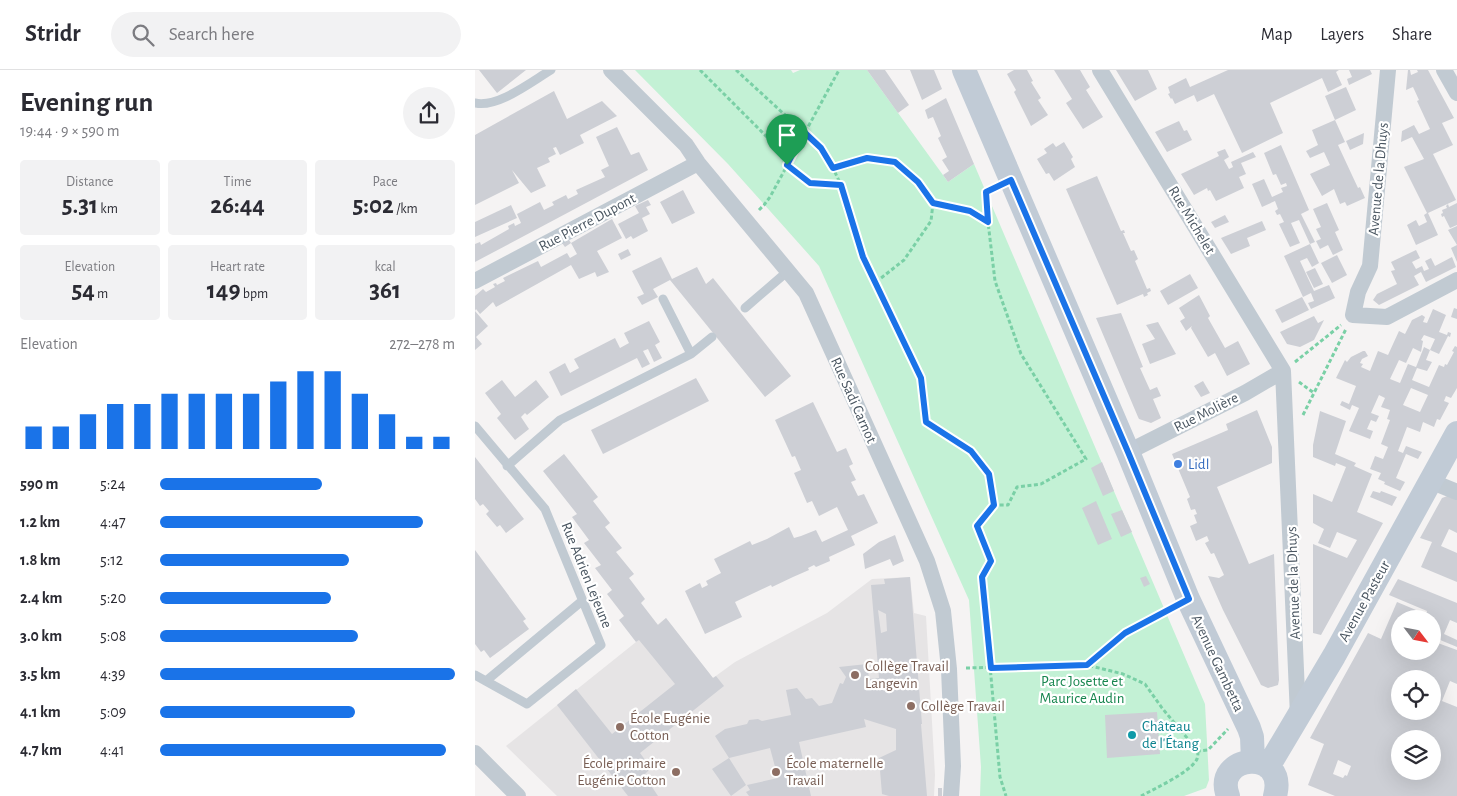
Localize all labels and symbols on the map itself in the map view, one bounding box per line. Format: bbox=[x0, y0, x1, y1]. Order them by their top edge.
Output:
pin bbox=[766, 114, 808, 165]
street label: Avenue de la Dhuys bbox=[1366, 122, 1391, 236]
street label: Rue Michelet bbox=[1165, 184, 1218, 257]
street label: Rue Pierre Dupont bbox=[536, 191, 638, 254]
street label: Rue Sadi Carnot bbox=[828, 355, 879, 445]
street label: Rue Molière bbox=[1172, 390, 1241, 435]
place label: Lidl bbox=[1188, 457, 1209, 472]
marker: Lidl bbox=[1172, 458, 1184, 470]
street label: Rue Adrien Lejeune bbox=[558, 520, 615, 630]
street label: Avenue de la Dhuys bbox=[1284, 526, 1303, 640]
street label: Avenue Pasteur bbox=[1336, 558, 1393, 644]
north arrow bbox=[1391, 610, 1441, 660]
street label: Avenue Gambetta bbox=[1189, 612, 1247, 714]
place label: Collège Travail Langevin bbox=[865, 659, 949, 691]
marker: Collège Travail Langevin bbox=[849, 669, 861, 681]
park label: Parc Josette et Maurice Audin bbox=[1040, 674, 1124, 706]
place label: Collège Travail bbox=[921, 699, 1005, 714]
marker: Collège Travail bbox=[905, 700, 917, 712]
place label: École Eugénie Cotton bbox=[630, 709, 710, 743]
place label: Château de l'Étang bbox=[1142, 719, 1200, 751]
marker: École Eugénie Cotton bbox=[614, 721, 626, 733]
marker: Château de l'Étang bbox=[1126, 729, 1138, 741]
place label: École primaire Eugénie Cotton bbox=[577, 754, 666, 788]
place label: École maternelle Travail bbox=[786, 754, 883, 788]
marker: École primaire Eugénie Cotton bbox=[670, 766, 682, 778]
marker: École maternelle Travail bbox=[770, 766, 782, 778]

